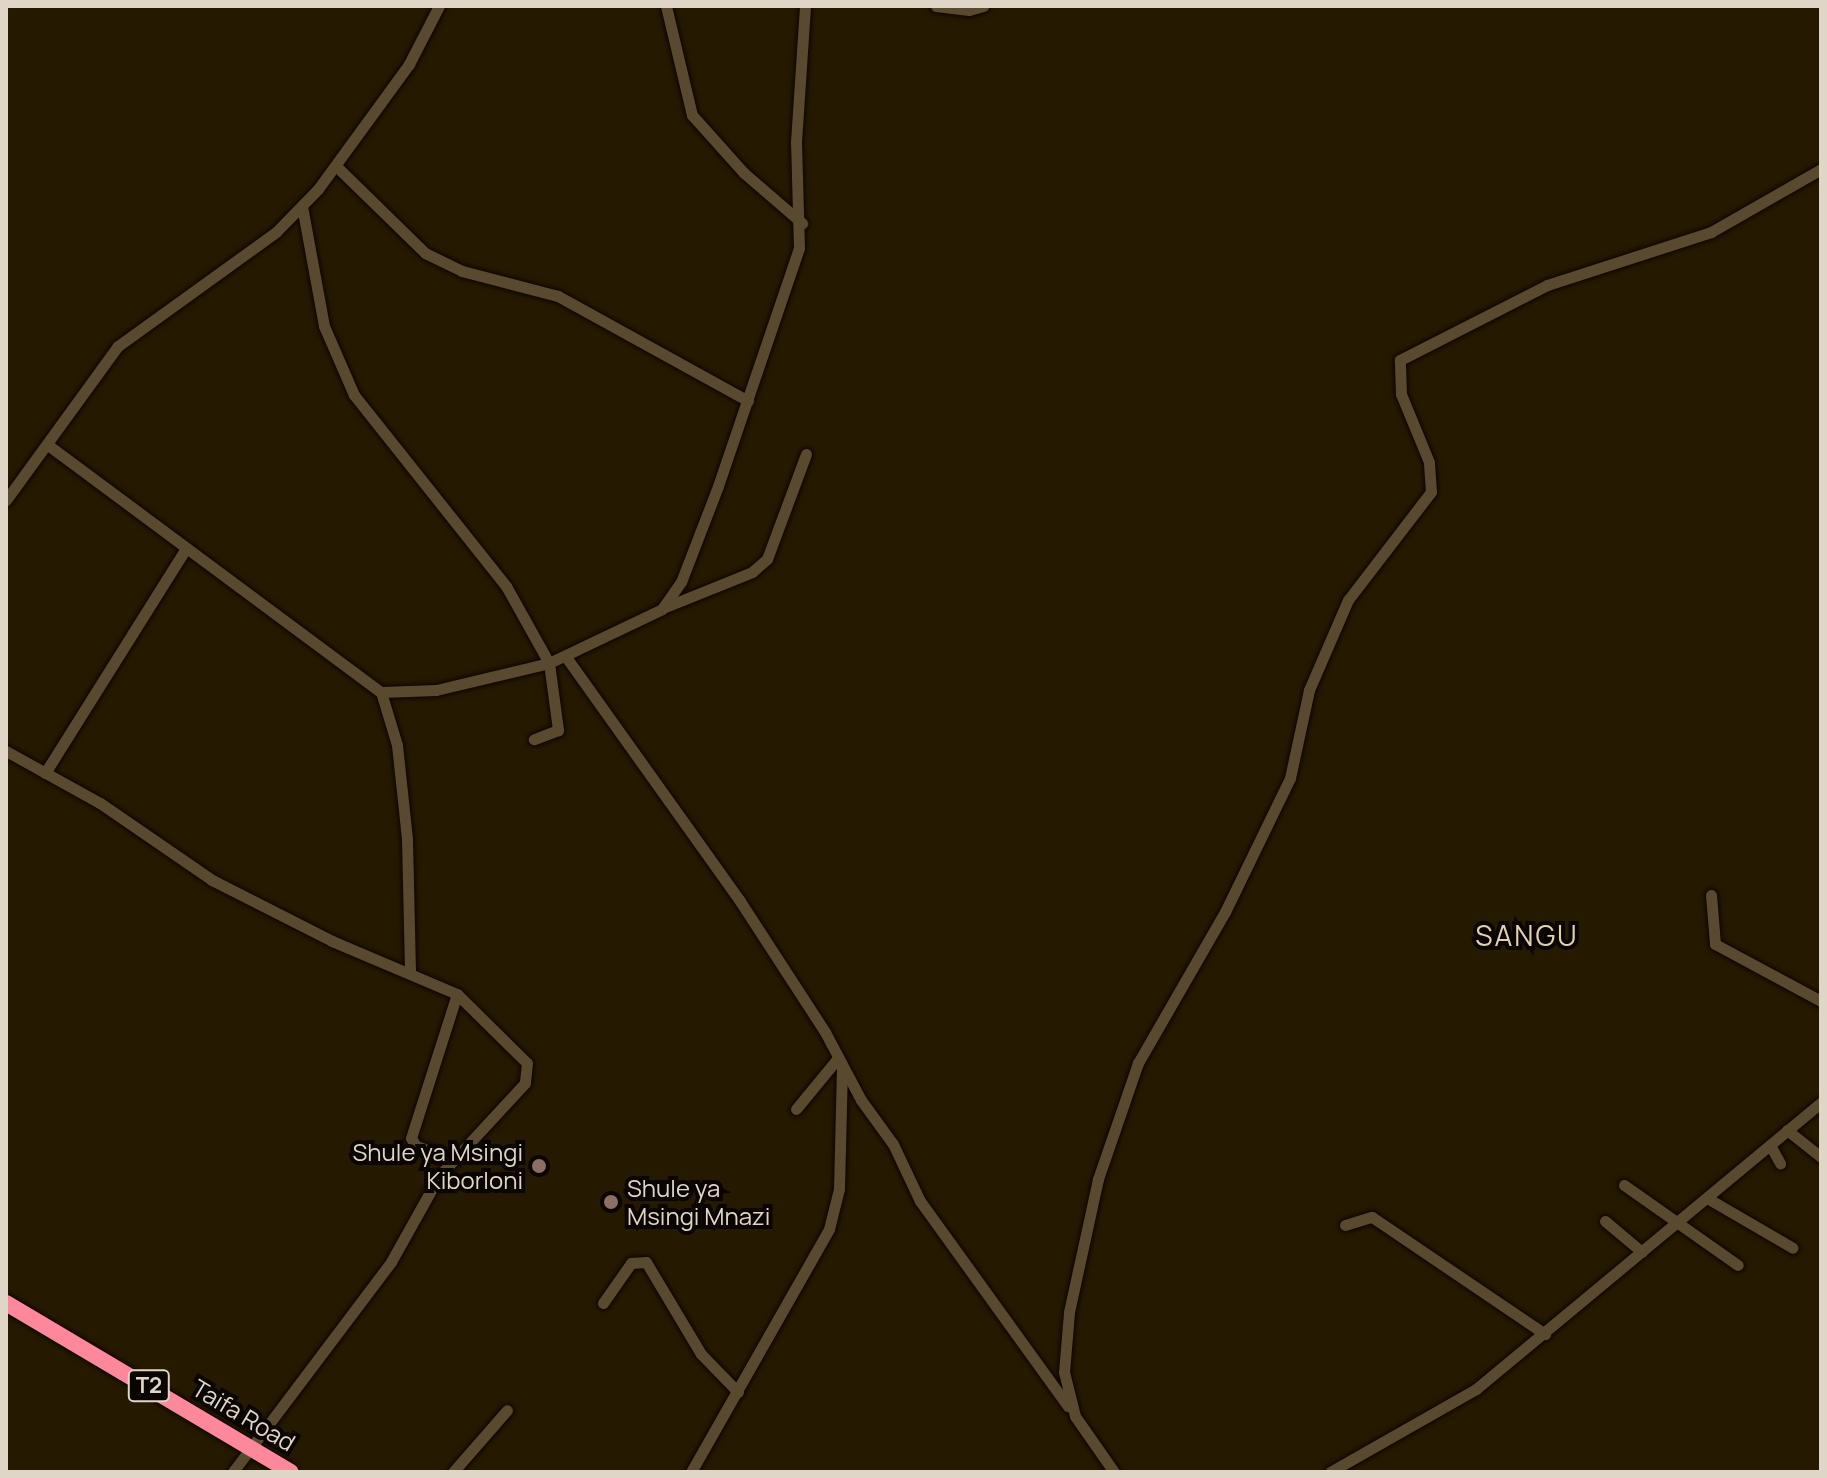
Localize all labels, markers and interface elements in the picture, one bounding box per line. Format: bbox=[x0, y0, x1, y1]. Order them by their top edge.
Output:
district label: SANGU bbox=[1475, 918, 1579, 952]
place label: Shule ya Msingi Kiborloni bbox=[353, 1138, 523, 1194]
marker: Shule ya Msingi Kiborloni bbox=[530, 1157, 548, 1175]
place label: Shule ya Msingi Mnazi bbox=[627, 1174, 770, 1230]
marker: Shule ya Msingi Mnazi bbox=[602, 1193, 620, 1211]
road number: T2 bbox=[127, 1368, 171, 1404]
street label: Taifa Road bbox=[187, 1373, 301, 1457]

